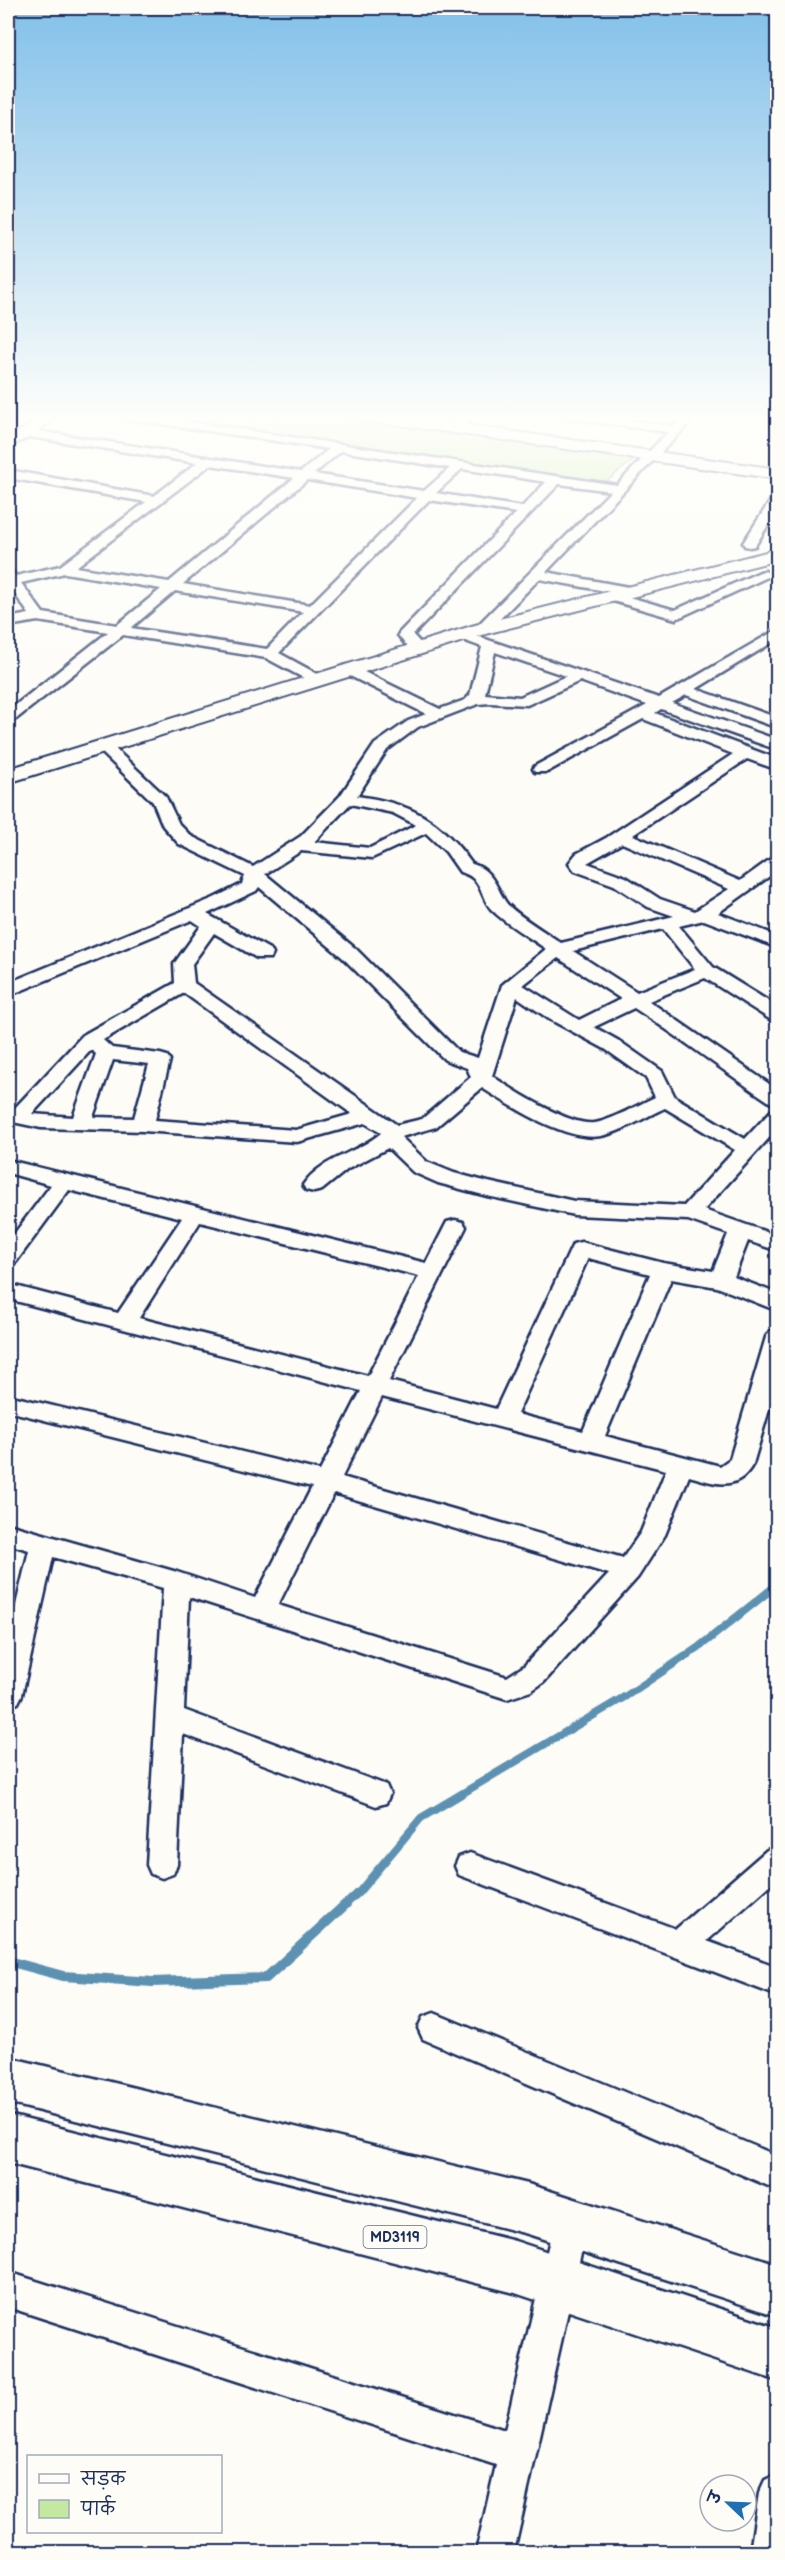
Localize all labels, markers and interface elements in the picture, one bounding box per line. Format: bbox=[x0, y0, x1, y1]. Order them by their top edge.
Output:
road number: MD3119 bbox=[364, 2226, 426, 2248]
legend bbox=[27, 2455, 222, 2533]
text: सड़क bbox=[80, 2469, 126, 2490]
north arrow bbox=[698, 2473, 758, 2533]
text: उ bbox=[704, 2488, 727, 2508]
text: पार्क bbox=[80, 2495, 116, 2520]

